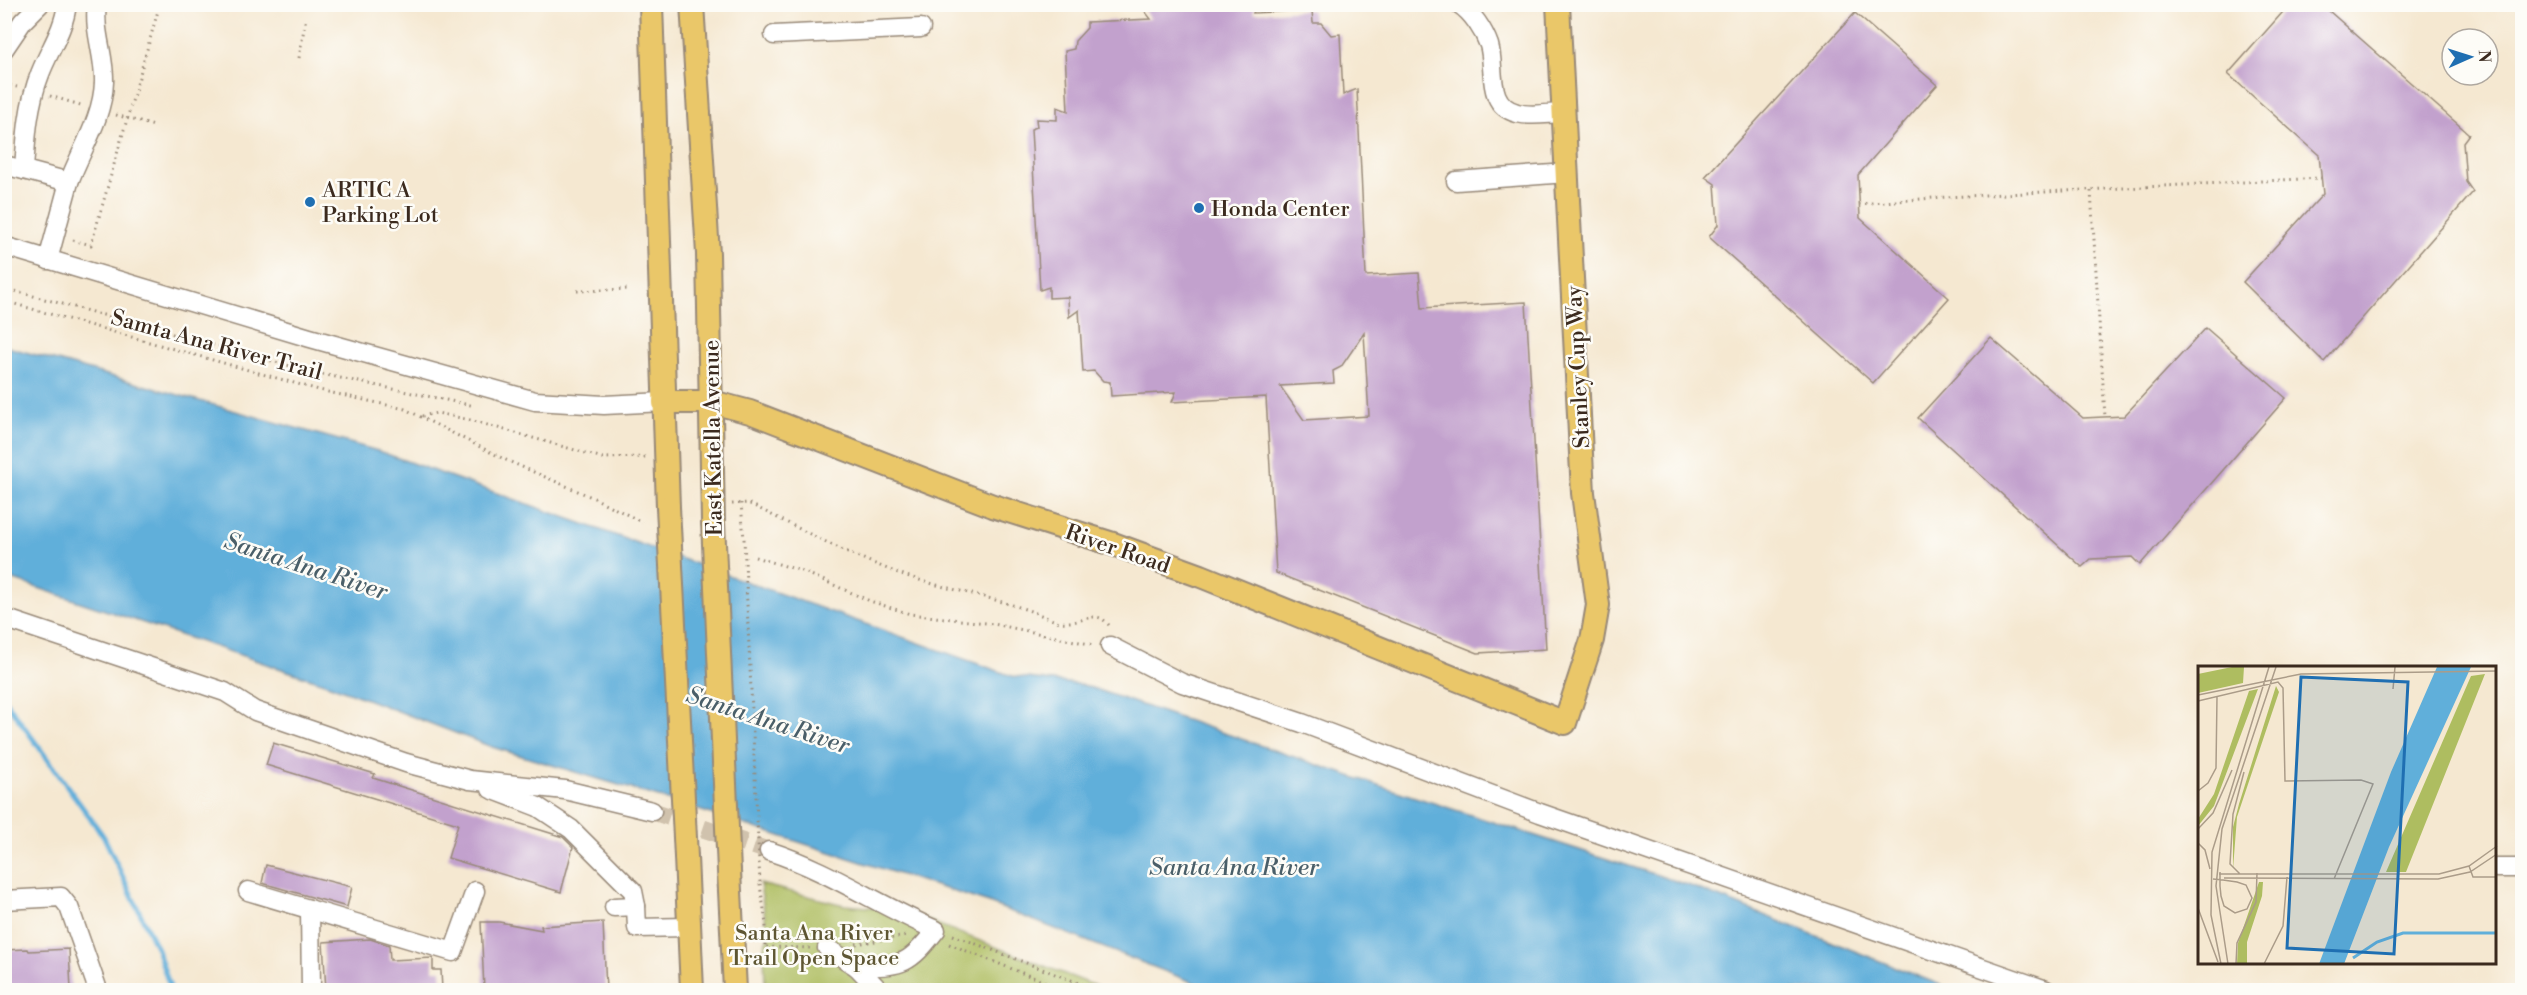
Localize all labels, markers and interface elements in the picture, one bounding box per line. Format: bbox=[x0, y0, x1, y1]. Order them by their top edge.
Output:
north arrow bbox=[2440, 27, 2500, 87]
text: N bbox=[2474, 49, 2494, 63]
place label: ARTIC A Parking Lot bbox=[321, 177, 439, 229]
marker: ARTIC A Parking Lot bbox=[303, 195, 317, 209]
place label: Honda Center bbox=[1211, 196, 1350, 223]
marker: Honda Center bbox=[1192, 201, 1206, 215]
street label: Stanley Cup Way bbox=[1561, 285, 1596, 449]
street label: Samta Ana River Trail bbox=[108, 304, 326, 387]
street label: East Katella Avenue bbox=[698, 340, 729, 536]
street label: River Road bbox=[1061, 519, 1174, 580]
water label: Santa Ana River bbox=[220, 526, 392, 608]
inset map bbox=[2198, 666, 2497, 965]
water label: Santa Ana River bbox=[682, 680, 854, 762]
water label: Santa Ana River bbox=[1149, 853, 1320, 883]
park label: Santa Ana River Trail Open Space bbox=[729, 920, 899, 972]

